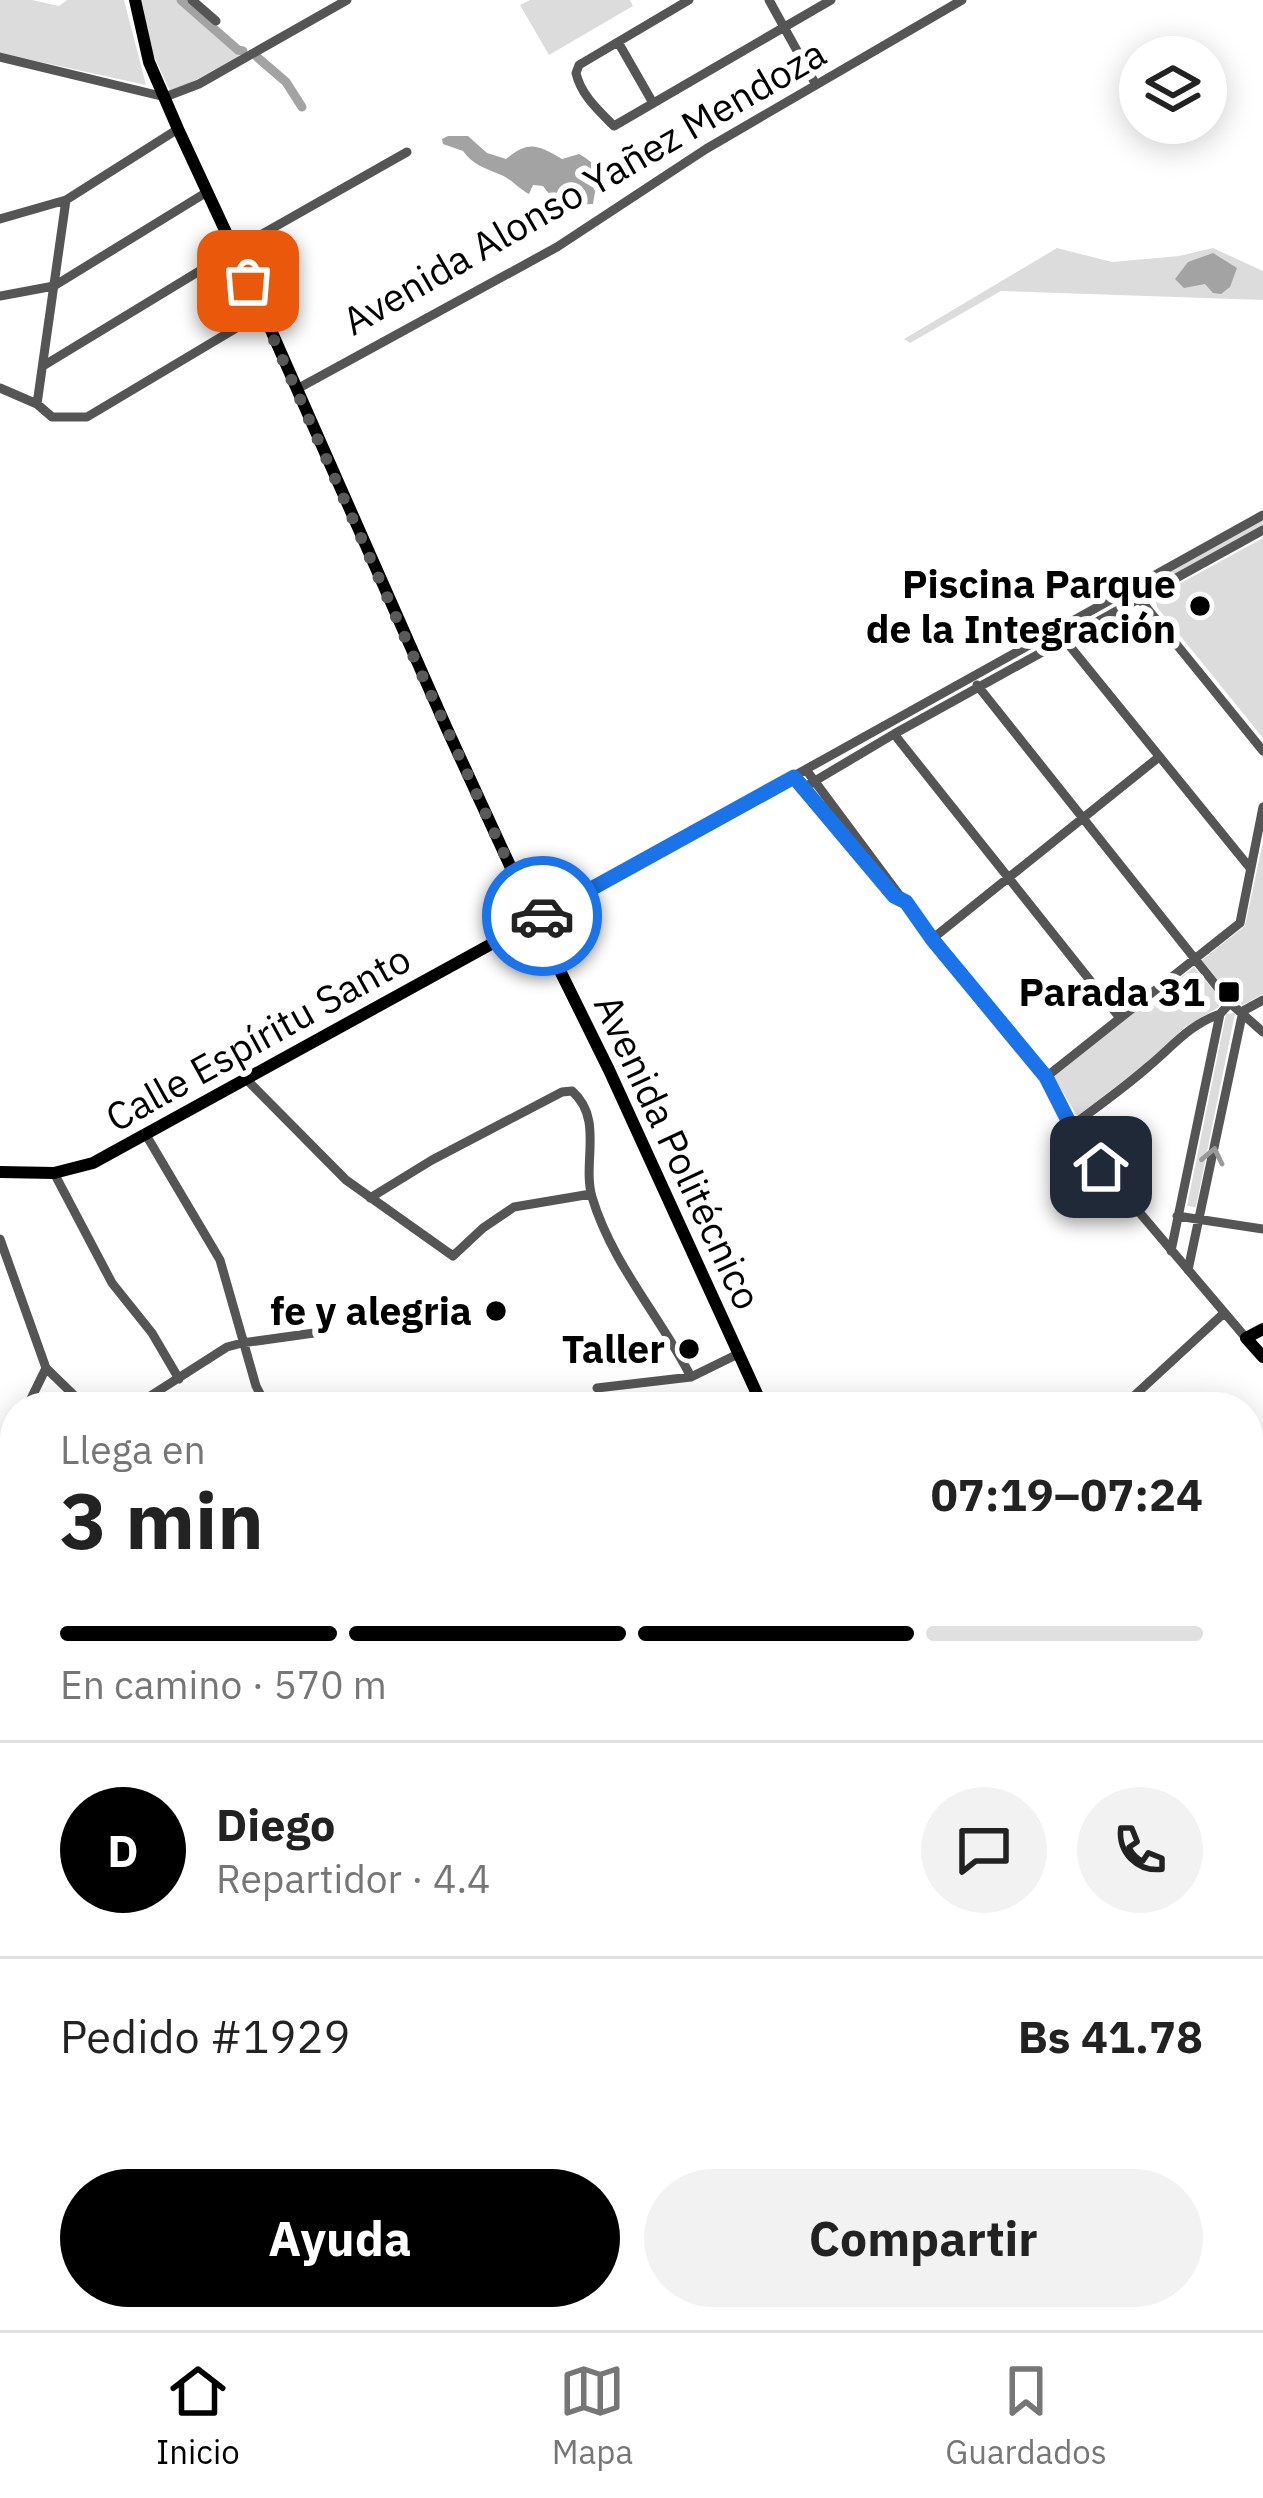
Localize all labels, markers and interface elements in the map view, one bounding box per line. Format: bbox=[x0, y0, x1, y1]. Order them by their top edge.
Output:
street label: Avenida Alonso Yañez Mendoza bbox=[333, 27, 835, 346]
map controls bbox=[1119, 36, 1227, 144]
button: layers bbox=[1119, 36, 1227, 144]
pin bbox=[197, 230, 299, 332]
icon: bag bbox=[215, 248, 281, 314]
place label: Piscina Parque de la Integración bbox=[866, 558, 1176, 654]
marker: Piscina Parque de la Integración bbox=[1187, 593, 1213, 619]
courier bbox=[482, 856, 602, 976]
icon: car bbox=[509, 883, 575, 949]
street label: Calle Espíritu Santo bbox=[96, 933, 419, 1143]
place label: Parada 31 bbox=[1019, 966, 1205, 1017]
marker: Parada 31 bbox=[1216, 979, 1242, 1005]
street label: Avenida Politécnico bbox=[583, 986, 774, 1317]
pin bbox=[1050, 1116, 1152, 1218]
icon: home bbox=[1068, 1134, 1134, 1200]
one-way arrow bbox=[1199, 1147, 1224, 1167]
place label: fe y alegria bbox=[270, 1285, 472, 1336]
marker: fe y alegria bbox=[483, 1298, 509, 1324]
place label: Taller bbox=[562, 1323, 665, 1374]
marker: Taller bbox=[676, 1336, 702, 1362]
text: Llega en bbox=[60, 1424, 206, 1475]
text: 07:19–07:24 bbox=[931, 1465, 1203, 1523]
text: 3 min bbox=[60, 1469, 264, 1570]
text: En camino · 570 m bbox=[60, 1659, 387, 1710]
button: chat bbox=[921, 1787, 1047, 1913]
button: phone bbox=[1077, 1787, 1203, 1913]
text: Diego bbox=[216, 1795, 335, 1853]
text: D bbox=[107, 1821, 139, 1879]
text: Repartidor · 4.4 bbox=[216, 1853, 490, 1904]
text: Pedido #1929 bbox=[60, 2007, 350, 2065]
text: Bs 41.78 bbox=[1018, 2007, 1203, 2065]
button: Ayuda bbox=[60, 2169, 620, 2307]
button: Compartir bbox=[644, 2169, 1203, 2307]
tab: Inicio bbox=[156, 2358, 240, 2473]
tab: Mapa bbox=[552, 2358, 633, 2473]
tab: Guardados bbox=[945, 2358, 1107, 2473]

